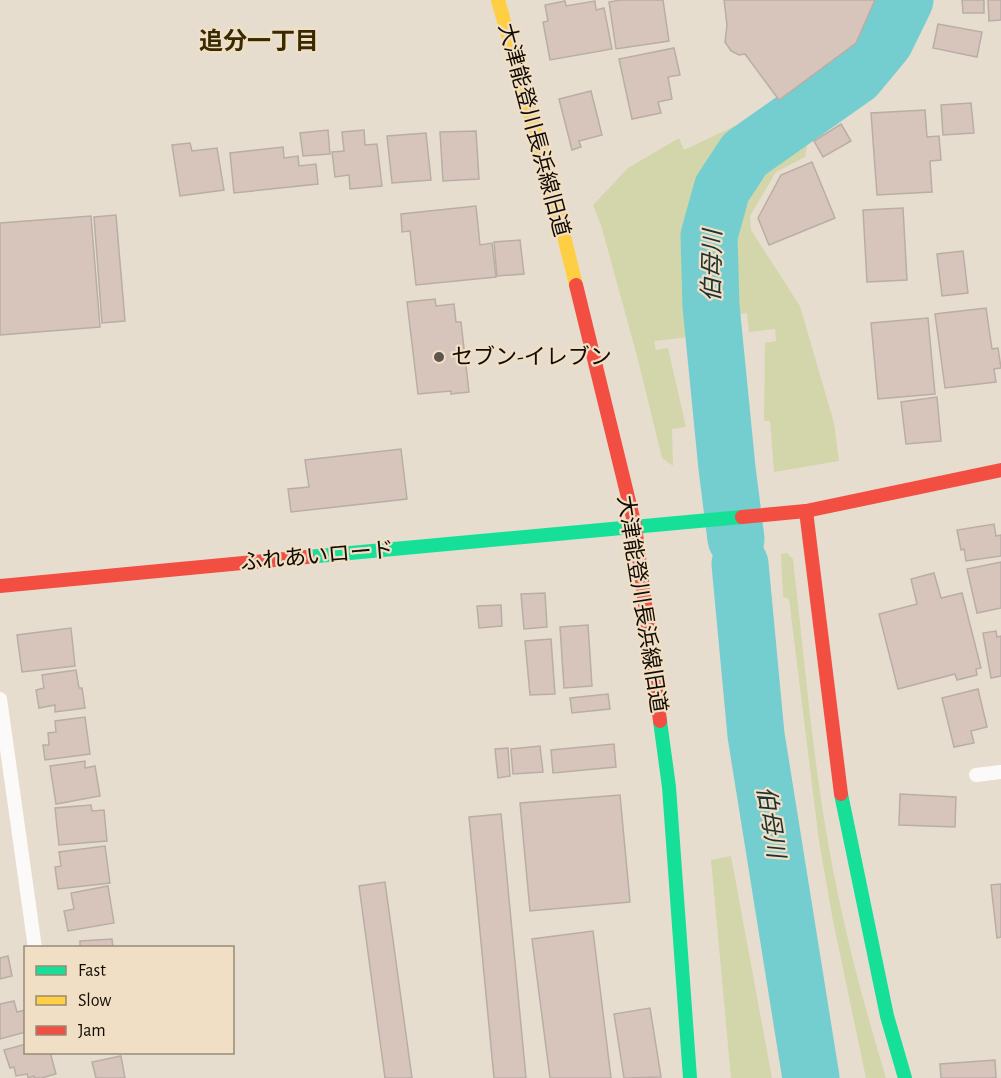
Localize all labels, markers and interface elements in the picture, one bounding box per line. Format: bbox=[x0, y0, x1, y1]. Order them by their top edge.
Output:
street label: 大津能登川長浜線旧道 bbox=[495, 21, 574, 239]
district label: 追分一丁目 bbox=[199, 28, 319, 54]
water label: 伯母川 bbox=[698, 227, 726, 302]
place label: セブン-イレブン bbox=[451, 345, 612, 368]
marker: セブン-イレブン bbox=[432, 350, 446, 364]
street label: 大津能登川長浜線旧道 bbox=[614, 493, 671, 714]
street label: ふれあいロード bbox=[239, 538, 395, 574]
water label: 伯母川 bbox=[753, 784, 790, 862]
legend bbox=[24, 946, 234, 1054]
text: Fast bbox=[78, 962, 106, 980]
text: Slow bbox=[78, 992, 111, 1010]
text: Jam bbox=[78, 1022, 106, 1040]

